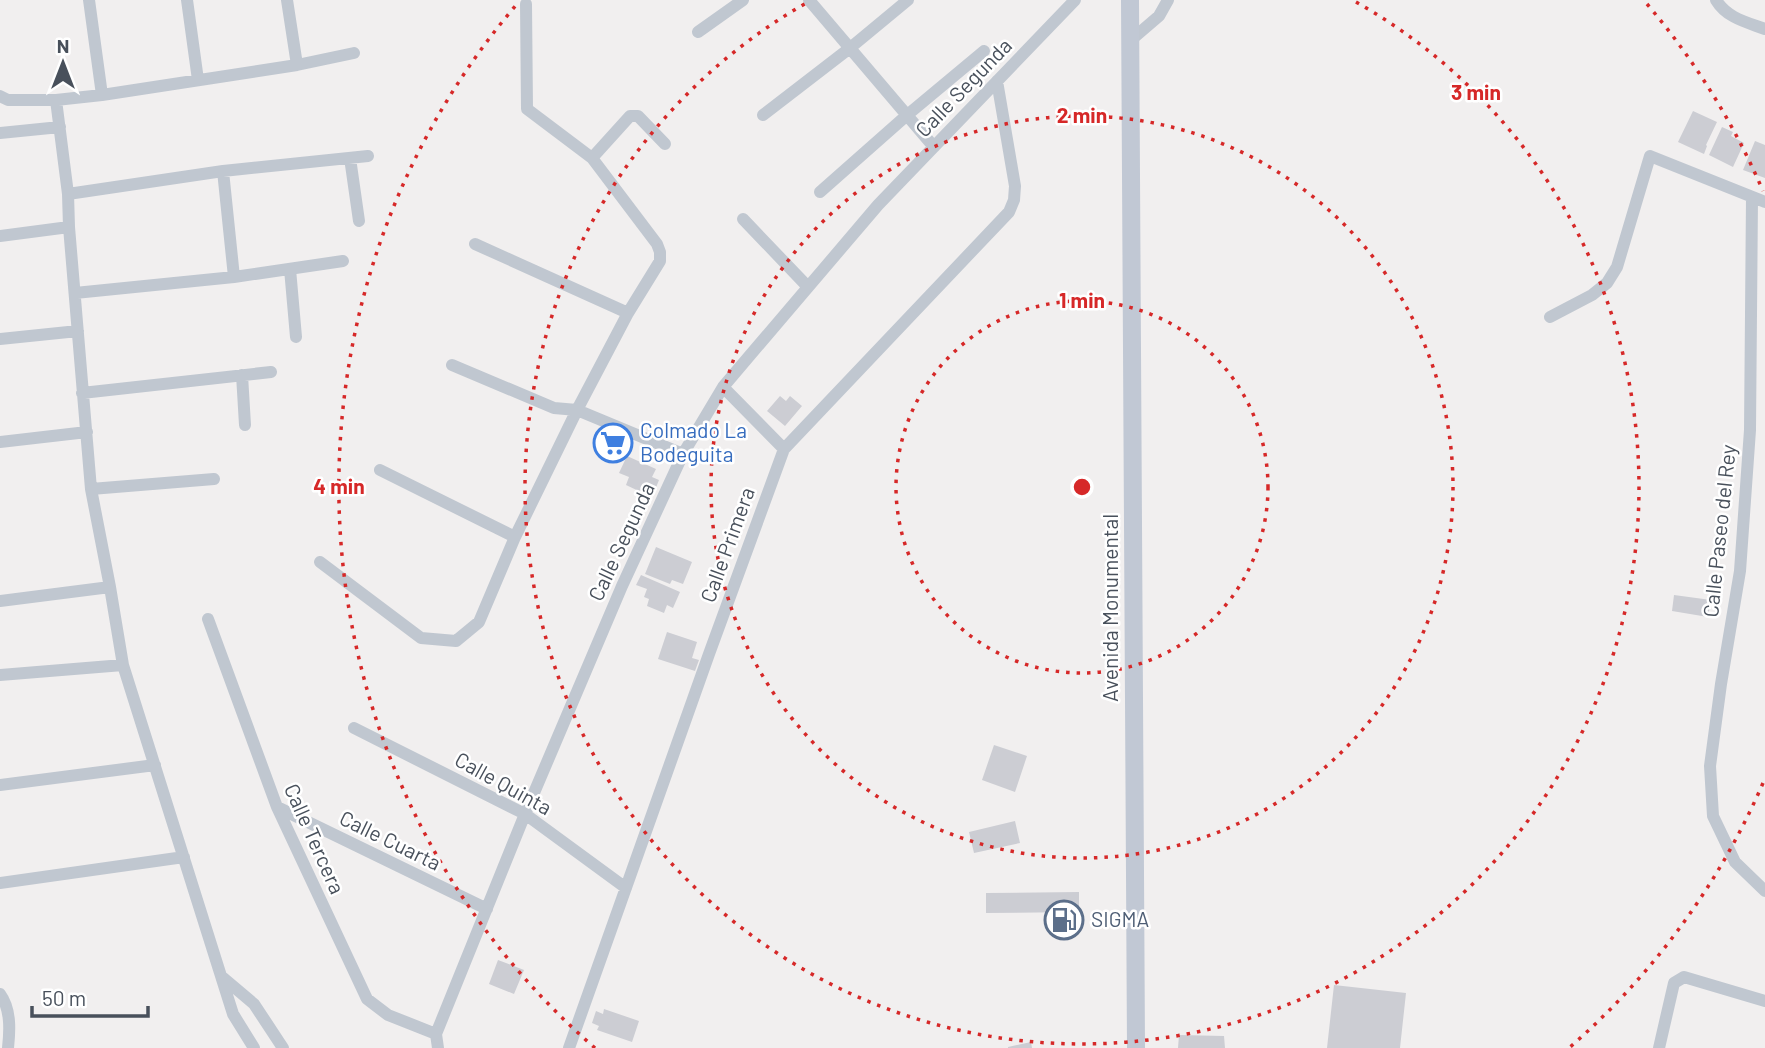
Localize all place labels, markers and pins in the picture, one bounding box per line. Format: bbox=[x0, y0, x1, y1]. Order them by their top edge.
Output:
place label: Colmado La Bodeguita bbox=[640, 417, 747, 466]
supermarket icon: Colmado La Bodeguita bbox=[592, 422, 634, 464]
centre of rings bbox=[1070, 475, 1094, 499]
fuel station icon: SIGMA bbox=[1043, 899, 1085, 941]
place label: SIGMA bbox=[1091, 906, 1150, 931]

